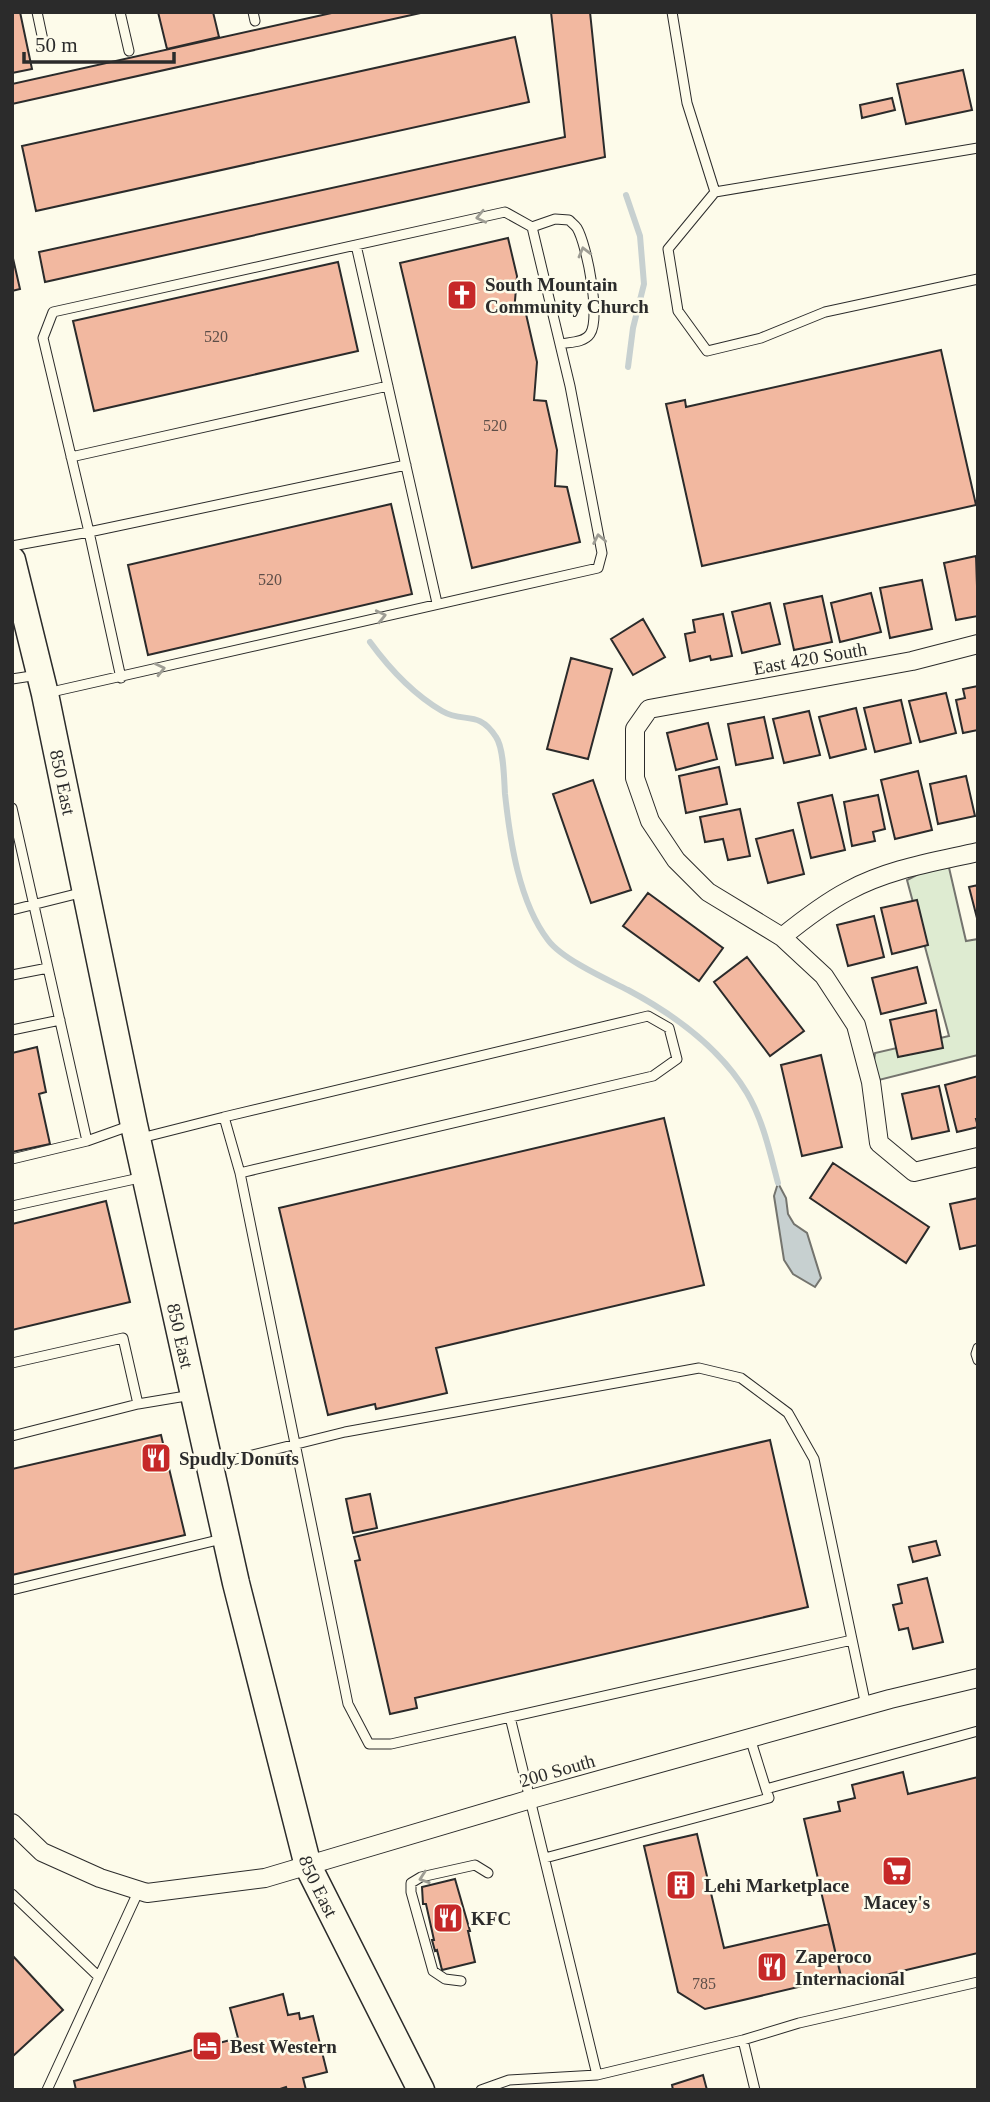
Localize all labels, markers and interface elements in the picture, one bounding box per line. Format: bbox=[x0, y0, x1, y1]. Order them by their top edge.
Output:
scale bar bbox=[24, 21, 175, 65]
text: 50 m bbox=[35, 33, 78, 57]
one-way arrow bbox=[475, 209, 487, 224]
one-way arrow bbox=[578, 246, 592, 258]
place label: South Mountain Community Church bbox=[485, 274, 649, 317]
church icon: South Mountain Community Church bbox=[445, 278, 479, 312]
house number: 520 bbox=[204, 328, 228, 345]
house number: 520 bbox=[483, 417, 507, 434]
one-way arrow bbox=[592, 533, 607, 545]
house number: 520 bbox=[258, 571, 282, 588]
one-way arrow bbox=[375, 610, 387, 624]
street label: East 420 South bbox=[752, 638, 869, 679]
one-way arrow bbox=[154, 663, 166, 677]
street label: 850 East bbox=[46, 748, 80, 817]
street label: 850 East bbox=[163, 1301, 198, 1371]
restaurant icon: Spudly Donuts bbox=[139, 1441, 173, 1475]
place label: Spudly Donuts bbox=[179, 1448, 299, 1469]
street label: 200 South bbox=[517, 1750, 598, 1791]
street label: 850 East bbox=[295, 1854, 342, 1921]
supermarket icon: Macey's bbox=[880, 1854, 914, 1888]
building icon: Lehi Marketplace bbox=[664, 1868, 698, 1902]
one-way arrow bbox=[418, 1870, 430, 1884]
place label: Lehi Marketplace bbox=[704, 1875, 849, 1896]
place label: Macey's bbox=[864, 1892, 930, 1913]
restaurant icon: KFC bbox=[431, 1901, 465, 1935]
place label: KFC bbox=[471, 1908, 511, 1929]
place label: Zaperoco Internacional bbox=[795, 1946, 905, 1989]
restaurant icon: Zaperoco Internacional bbox=[755, 1950, 789, 1984]
house number: 785 bbox=[692, 1975, 716, 1992]
hotel icon: Best Western bbox=[190, 2029, 224, 2063]
place label: Best Western bbox=[230, 2036, 337, 2057]

